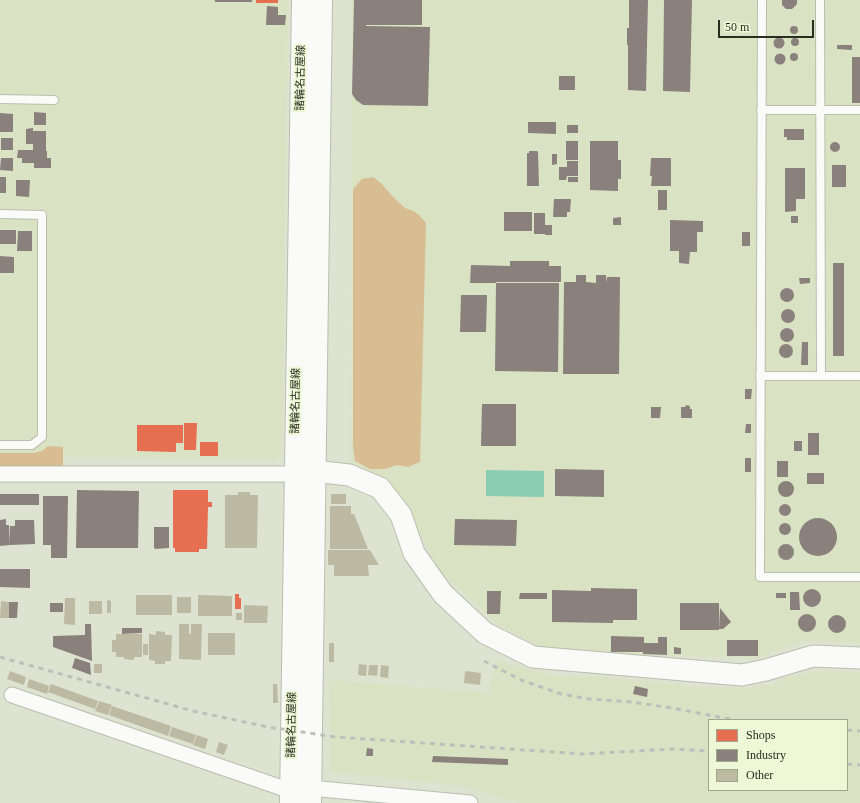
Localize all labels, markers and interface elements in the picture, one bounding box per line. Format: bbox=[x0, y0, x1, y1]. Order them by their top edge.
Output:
scale bar bbox=[720, 12, 816, 38]
text: 50 m bbox=[725, 20, 749, 34]
street label: 諸輪名古屋線 bbox=[294, 45, 308, 111]
street label: 諸輪名古屋線 bbox=[289, 368, 303, 434]
street label: 諸輪名古屋線 bbox=[285, 692, 299, 758]
legend bbox=[708, 719, 848, 791]
text: Shops bbox=[746, 728, 775, 742]
text: Industry bbox=[746, 748, 786, 762]
text: Other bbox=[746, 768, 773, 782]

